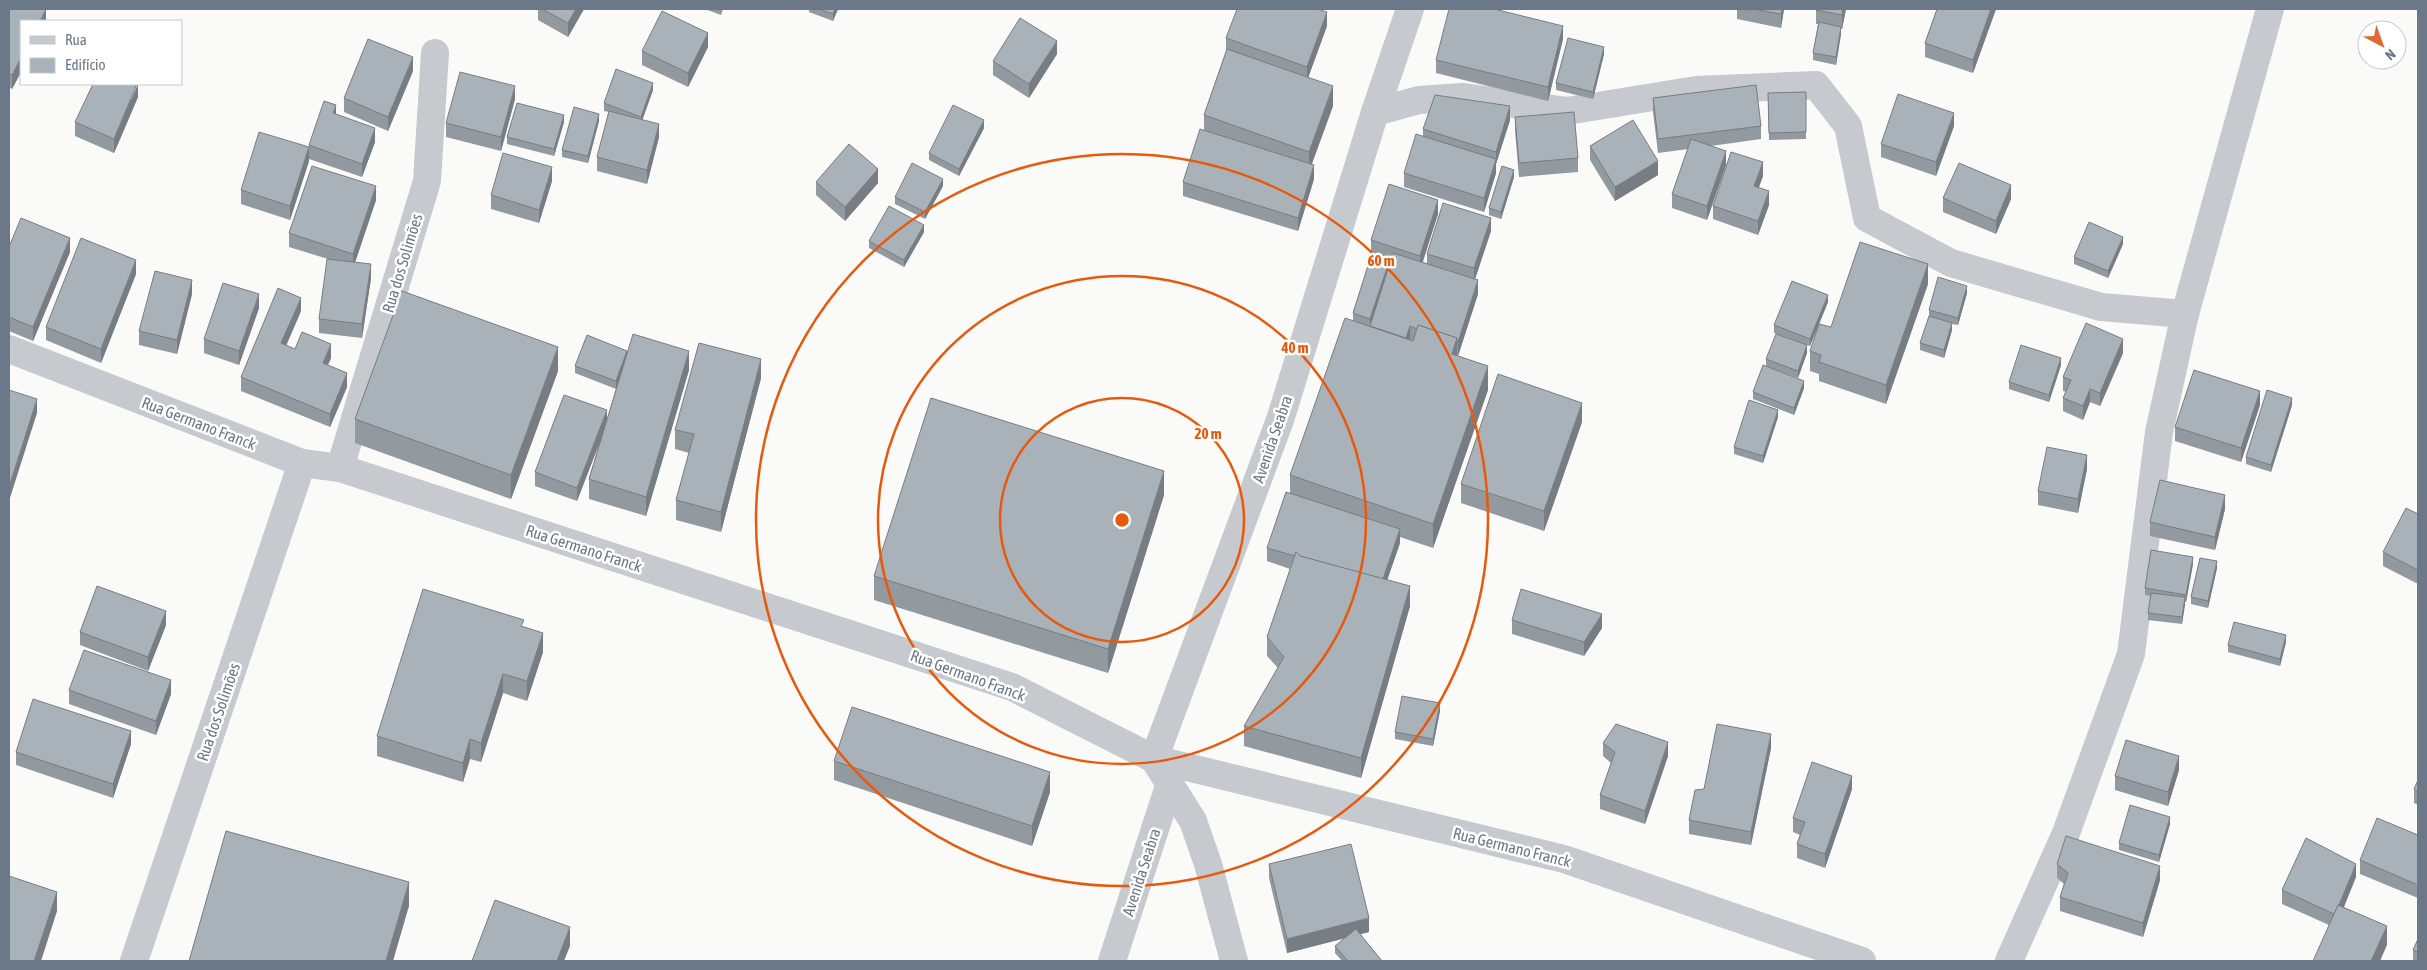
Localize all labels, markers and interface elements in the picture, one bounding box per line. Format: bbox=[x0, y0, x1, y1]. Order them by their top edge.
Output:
legend bbox=[20, 20, 182, 85]
north arrow bbox=[2357, 20, 2407, 70]
text: Rua bbox=[65, 31, 87, 48]
text: N bbox=[2382, 46, 2399, 64]
text: Edifício bbox=[65, 56, 106, 73]
street label: Rua dos Solimões bbox=[378, 211, 426, 315]
text: 60 m bbox=[1368, 252, 1395, 269]
text: 40 m bbox=[1281, 339, 1309, 356]
street label: Rua Germano Franck bbox=[139, 393, 259, 453]
street label: Avenida Seabra bbox=[1249, 393, 1295, 485]
text: 20 m bbox=[1195, 425, 1222, 442]
centre of rings bbox=[1113, 511, 1131, 529]
street label: Rua Germano Franck bbox=[524, 521, 644, 575]
street label: Rua Germano Franck bbox=[908, 646, 1028, 704]
street label: Rua dos Solimões bbox=[193, 660, 243, 763]
street label: Rua Germano Franck bbox=[1451, 824, 1573, 870]
street label: Avenida Seabra bbox=[1118, 826, 1164, 918]

